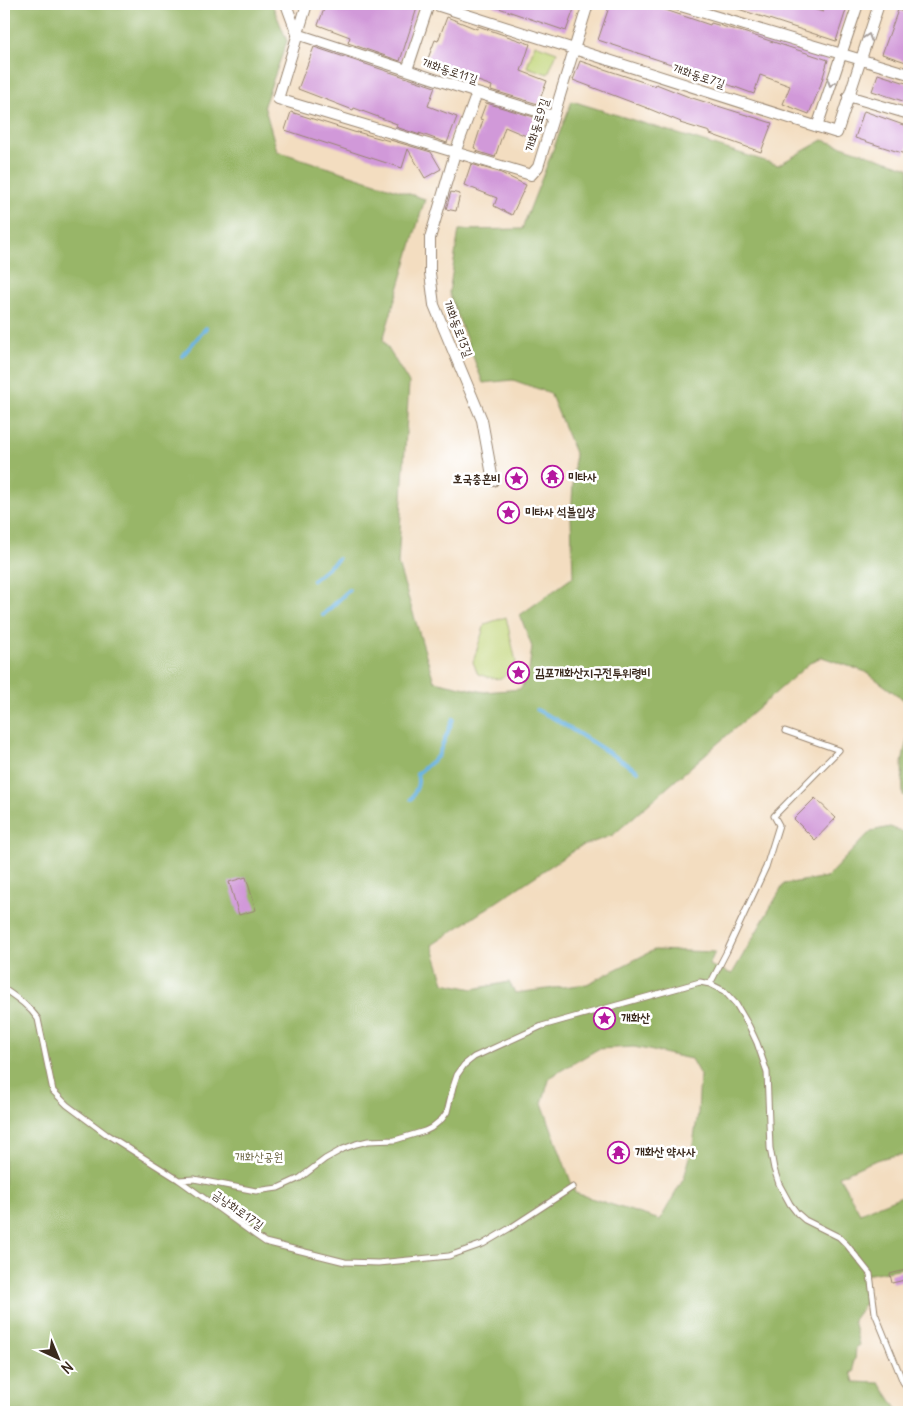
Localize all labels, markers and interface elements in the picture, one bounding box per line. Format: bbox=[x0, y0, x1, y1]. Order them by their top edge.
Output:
one-way arrow bbox=[862, 33, 872, 41]
street label: 개화동로11길 bbox=[420, 54, 480, 87]
street label: 개화동로7길 bbox=[671, 60, 728, 91]
one-way arrow bbox=[827, 79, 837, 87]
street label: 개화동로9길 bbox=[521, 96, 552, 153]
street label: 개화동로13길 bbox=[441, 298, 476, 360]
temple icon: 미타사 bbox=[540, 465, 564, 489]
place icon: 호국충흔비 bbox=[505, 467, 529, 491]
place label: 미타사 bbox=[568, 469, 597, 484]
place label: 호국충흔비 bbox=[453, 471, 501, 486]
place icon: 미타사 석불입상 bbox=[497, 500, 521, 524]
place label: 미타사 석불입상 bbox=[525, 504, 596, 519]
place icon: 김포개화산지구전투위령비 bbox=[507, 661, 531, 685]
place label: 김포개화산지구전투위령비 bbox=[535, 665, 651, 680]
place icon: 개화산 bbox=[593, 1006, 617, 1030]
place label: 개화산 bbox=[621, 1010, 650, 1025]
temple icon: 개화산 약사사 bbox=[607, 1140, 631, 1164]
place label: 개화산 약사사 bbox=[635, 1144, 696, 1159]
park label: 개화산공원 bbox=[235, 1149, 283, 1164]
street label: 금낭화로17길 bbox=[210, 1187, 267, 1233]
north arrow bbox=[32, 1334, 82, 1384]
text: N bbox=[57, 1358, 77, 1377]

